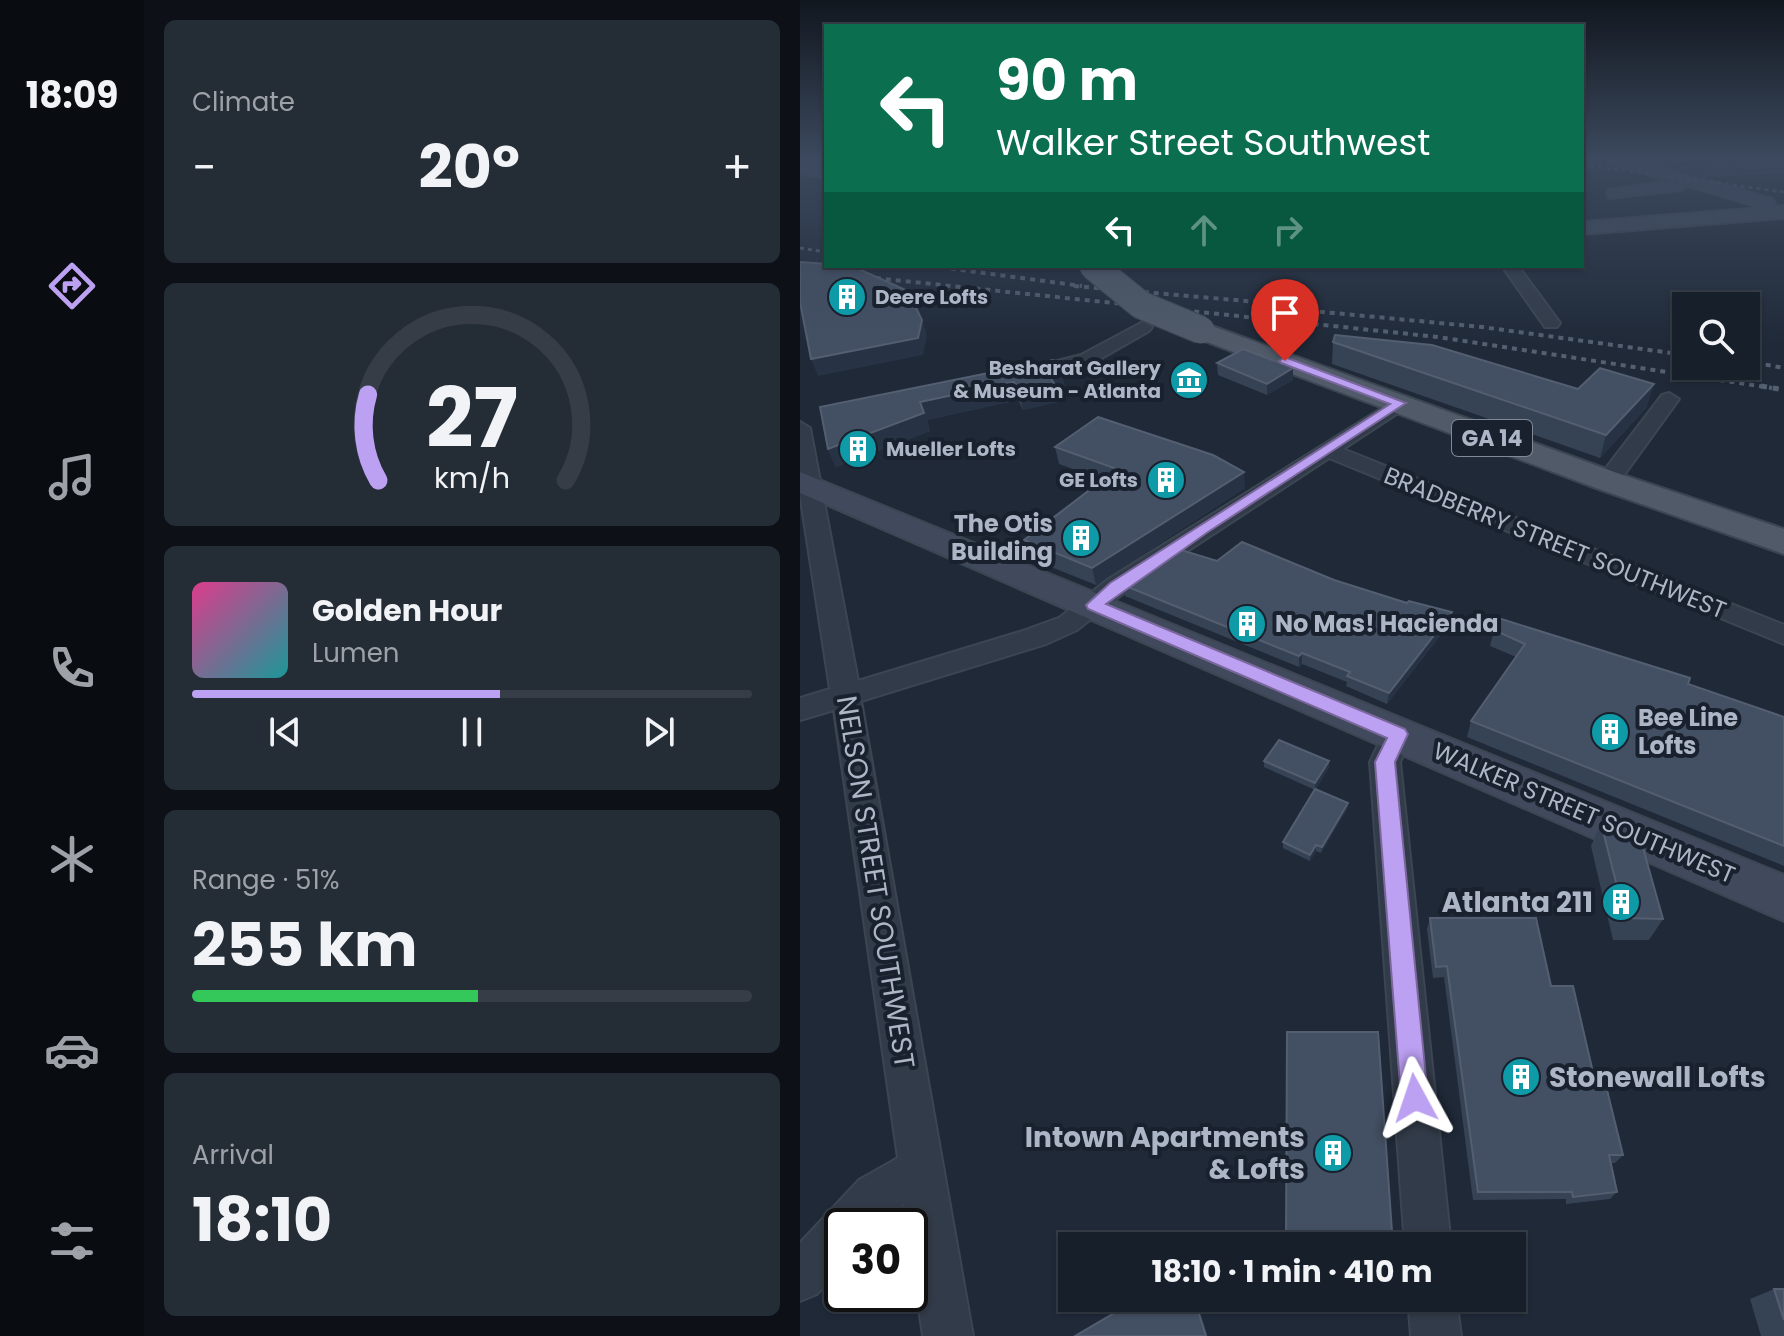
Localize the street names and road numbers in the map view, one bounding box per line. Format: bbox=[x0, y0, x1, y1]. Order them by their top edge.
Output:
road number: GA 14 bbox=[1452, 420, 1532, 456]
street label: BRADBERRY STREET SOUTHWEST bbox=[1379, 459, 1731, 626]
street label: NELSON STREET SOUTHWEST bbox=[827, 693, 924, 1071]
street label: WALKER STREET SOUTHWEST bbox=[1428, 734, 1740, 891]

